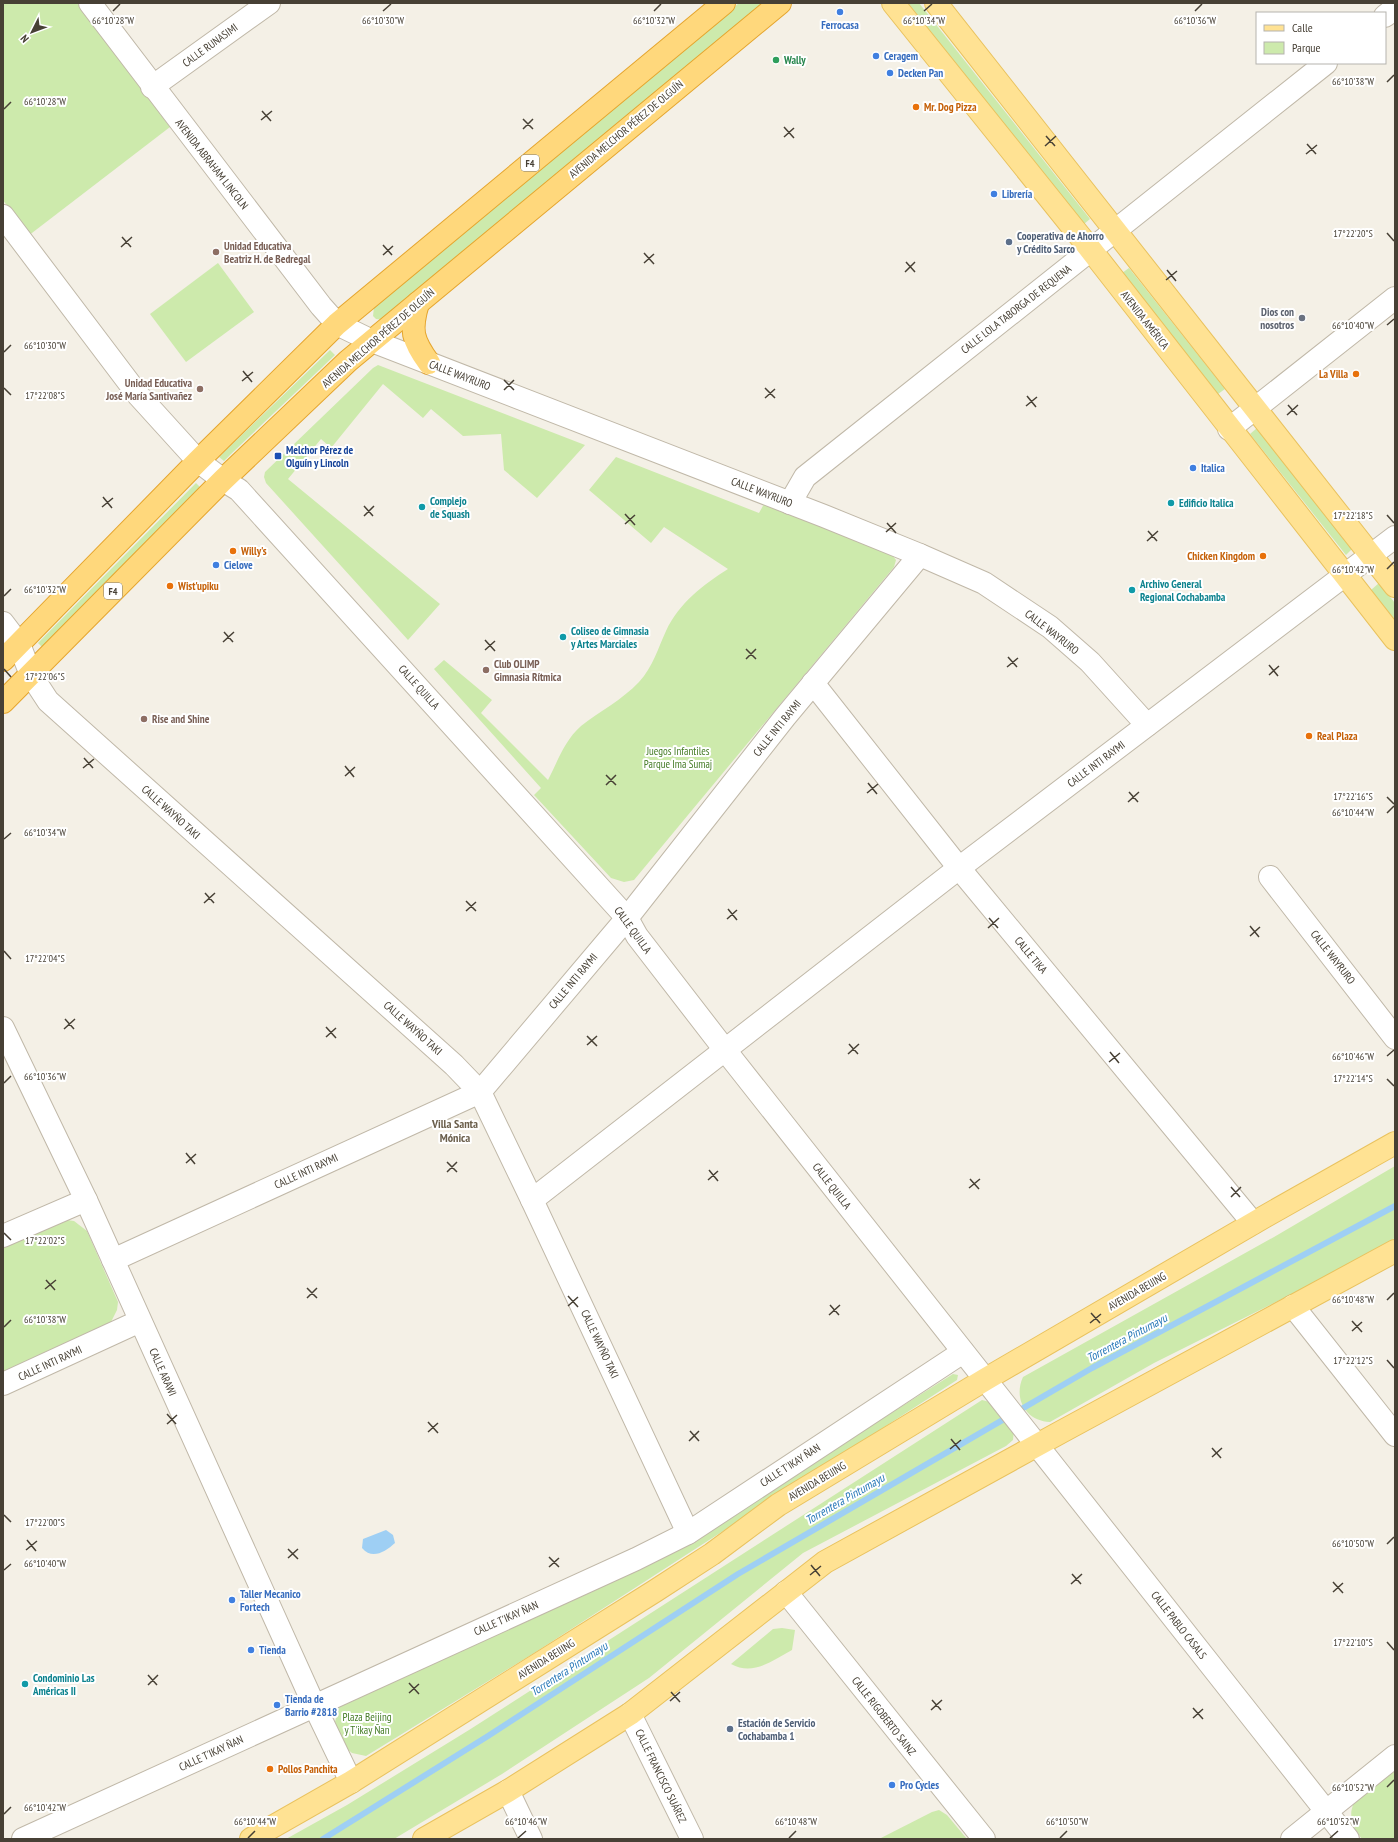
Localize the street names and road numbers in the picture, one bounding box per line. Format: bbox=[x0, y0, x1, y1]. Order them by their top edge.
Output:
street label: CALLE RUNASIMI bbox=[180, 20, 240, 70]
street label: AVENIDA MELCHOR PÉREZ DE OLGUÍN bbox=[566, 77, 686, 181]
street label: AVENIDA ABRAHAM LINCOLN bbox=[172, 116, 252, 212]
road number: F4 bbox=[521, 155, 539, 171]
street label: CALLE LOLA TABORGA DE REQUENA bbox=[958, 261, 1075, 356]
street label: AVENIDA MELCHOR PÉREZ DE OLGUÍN bbox=[319, 285, 437, 391]
street label: AVENIDA AMÉRICA bbox=[1118, 288, 1173, 353]
street label: CALLE WAYRURO bbox=[427, 357, 493, 393]
street label: CALLE WAYRURO bbox=[729, 474, 795, 510]
road number: F4 bbox=[104, 583, 122, 599]
street label: CALLE WAYRURO bbox=[1022, 607, 1082, 657]
street label: CALLE QUILLA bbox=[395, 662, 443, 713]
street label: CALLE INTI RAYMI bbox=[750, 697, 804, 759]
street label: CALLE INTI RAYMI bbox=[1064, 738, 1128, 790]
street label: CALLE WAYÑO TAKI bbox=[139, 782, 203, 842]
street label: CALLE QUILLA bbox=[611, 904, 655, 957]
street label: CALLE WAYRURO bbox=[1308, 927, 1358, 987]
street label: CALLE TIKA bbox=[1012, 934, 1051, 977]
street label: CALLE INTI RAYMI bbox=[546, 950, 600, 1012]
street label: CALLE WAYÑO TAKI bbox=[381, 998, 445, 1058]
street label: CALLE INTI RAYMI bbox=[272, 1150, 340, 1192]
street label: CALLE QUILLA bbox=[810, 1160, 855, 1213]
street label: AVENIDA BEIJING bbox=[1105, 1269, 1169, 1313]
street label: CALLE WAYÑO TAKI bbox=[578, 1307, 622, 1381]
street label: CALLE INTI RAYMI bbox=[16, 1342, 84, 1384]
street label: CALLE ARAWI bbox=[146, 1346, 180, 1398]
street label: CALLE T'IKAY ÑAN bbox=[757, 1440, 823, 1490]
street label: AVENIDA BEIJING bbox=[786, 1458, 848, 1504]
street label: CALLE PABLO CASALS bbox=[1148, 1588, 1210, 1662]
street label: CALLE T'IKAY ÑAN bbox=[472, 1597, 541, 1638]
street label: AVENIDA BEIJING bbox=[515, 1636, 577, 1682]
street label: CALLE RIGOBERTO SAINZ bbox=[849, 1674, 919, 1758]
street label: CALLE FRANCISCO SUÁREZ bbox=[632, 1727, 690, 1825]
street label: CALLE T'IKAY ÑAN bbox=[177, 1732, 245, 1774]

